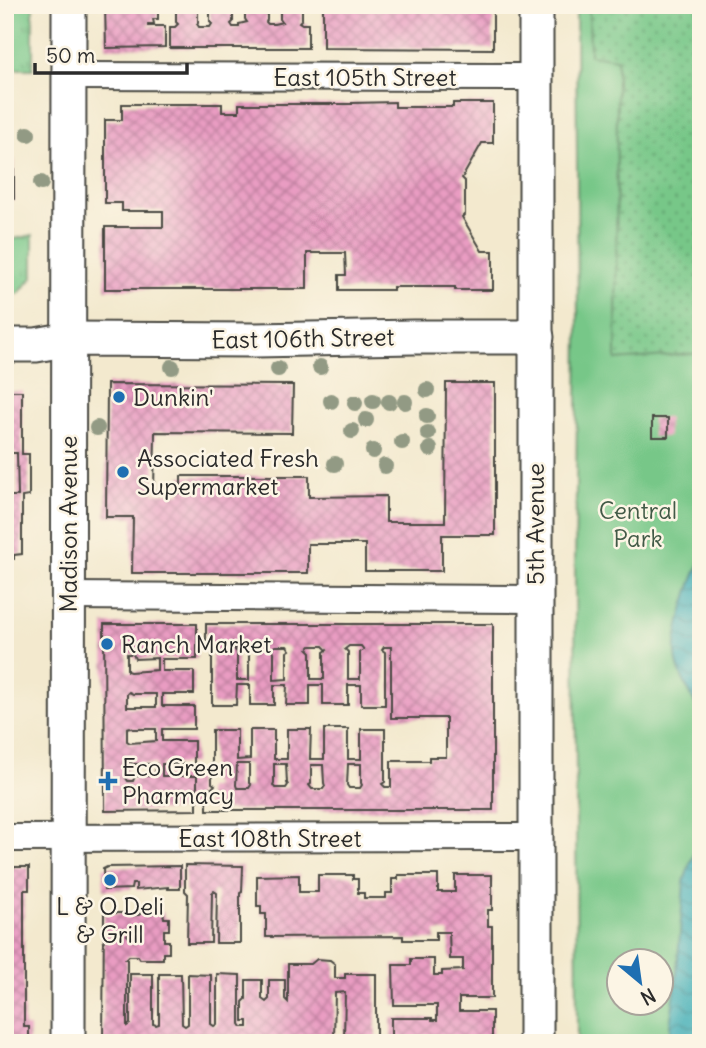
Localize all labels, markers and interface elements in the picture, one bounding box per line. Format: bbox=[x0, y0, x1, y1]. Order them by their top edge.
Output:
scale bar bbox=[35, 32, 187, 76]
text: 50 m bbox=[46, 42, 95, 69]
street label: East 105th Street bbox=[274, 62, 457, 92]
street label: East 106th Street bbox=[211, 321, 395, 355]
place label: Dunkin' bbox=[133, 382, 214, 412]
marker: Dunkin' bbox=[111, 389, 127, 405]
street label: Madison Avenue bbox=[53, 436, 83, 612]
place label: Associated Fresh Supermarket bbox=[137, 443, 319, 501]
street label: 5th Avenue bbox=[520, 463, 550, 585]
marker: Associated Fresh Supermarket bbox=[115, 464, 131, 480]
park label: Central Park bbox=[599, 495, 677, 553]
place label: Ranch Market bbox=[121, 629, 271, 659]
marker: Ranch Market bbox=[99, 636, 115, 652]
place label: Eco Green Pharmacy bbox=[122, 752, 234, 810]
marker: Eco Green Pharmacy bbox=[100, 773, 116, 789]
street label: East 108th Street bbox=[178, 823, 362, 853]
marker: L & O Deli & Grill bbox=[102, 872, 118, 888]
place label: L & O Deli & Grill bbox=[56, 891, 164, 949]
north arrow bbox=[604, 946, 674, 1016]
text: N bbox=[637, 983, 660, 1011]

